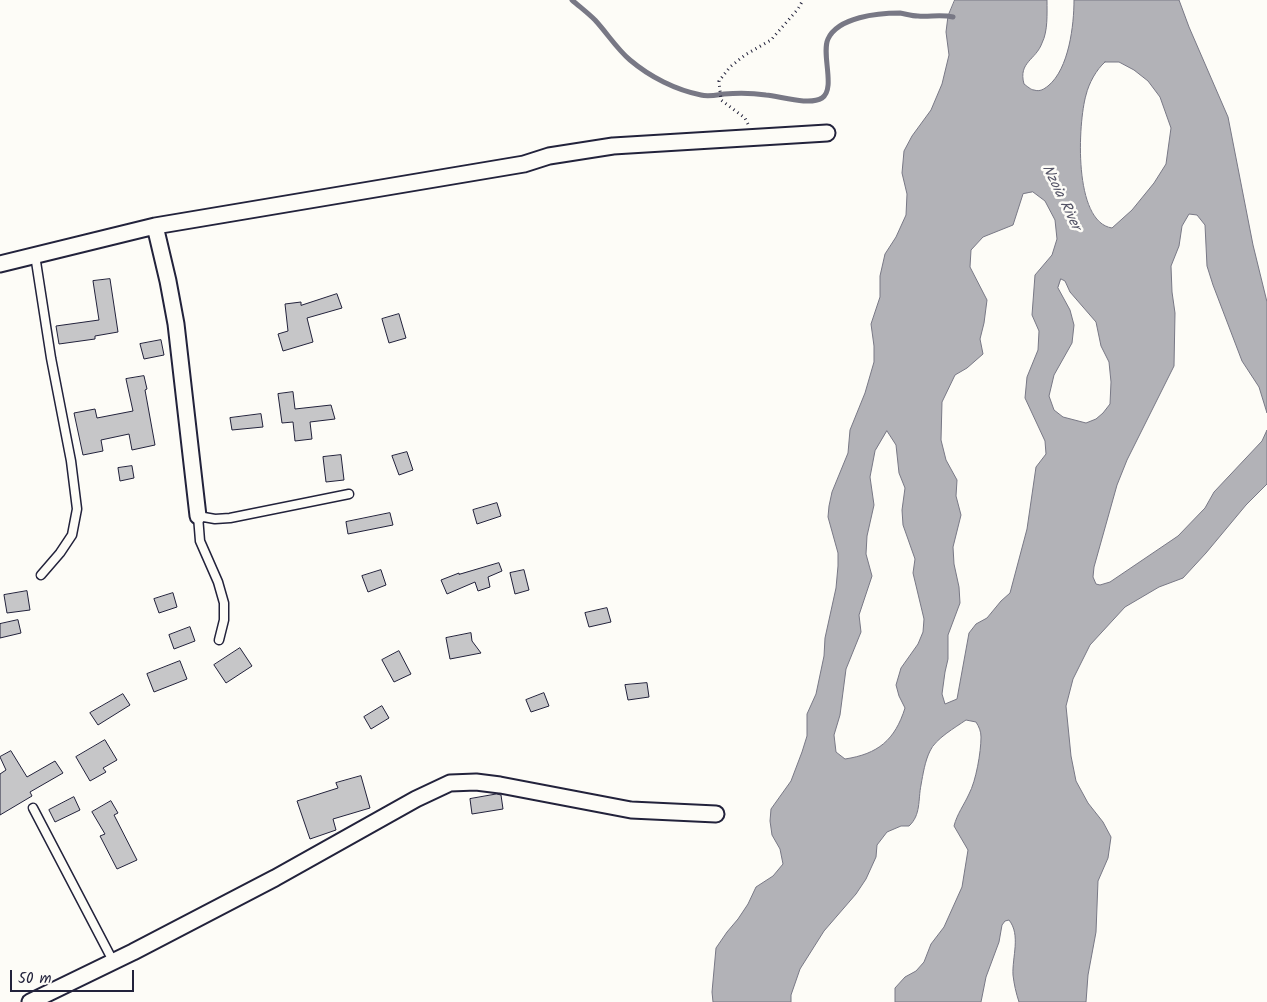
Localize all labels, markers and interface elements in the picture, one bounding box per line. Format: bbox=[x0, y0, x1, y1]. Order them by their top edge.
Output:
water label: Nzoia River bbox=[1036, 162, 1084, 234]
scale bar bbox=[12, 960, 136, 992]
text: 50 m bbox=[18, 967, 52, 991]

